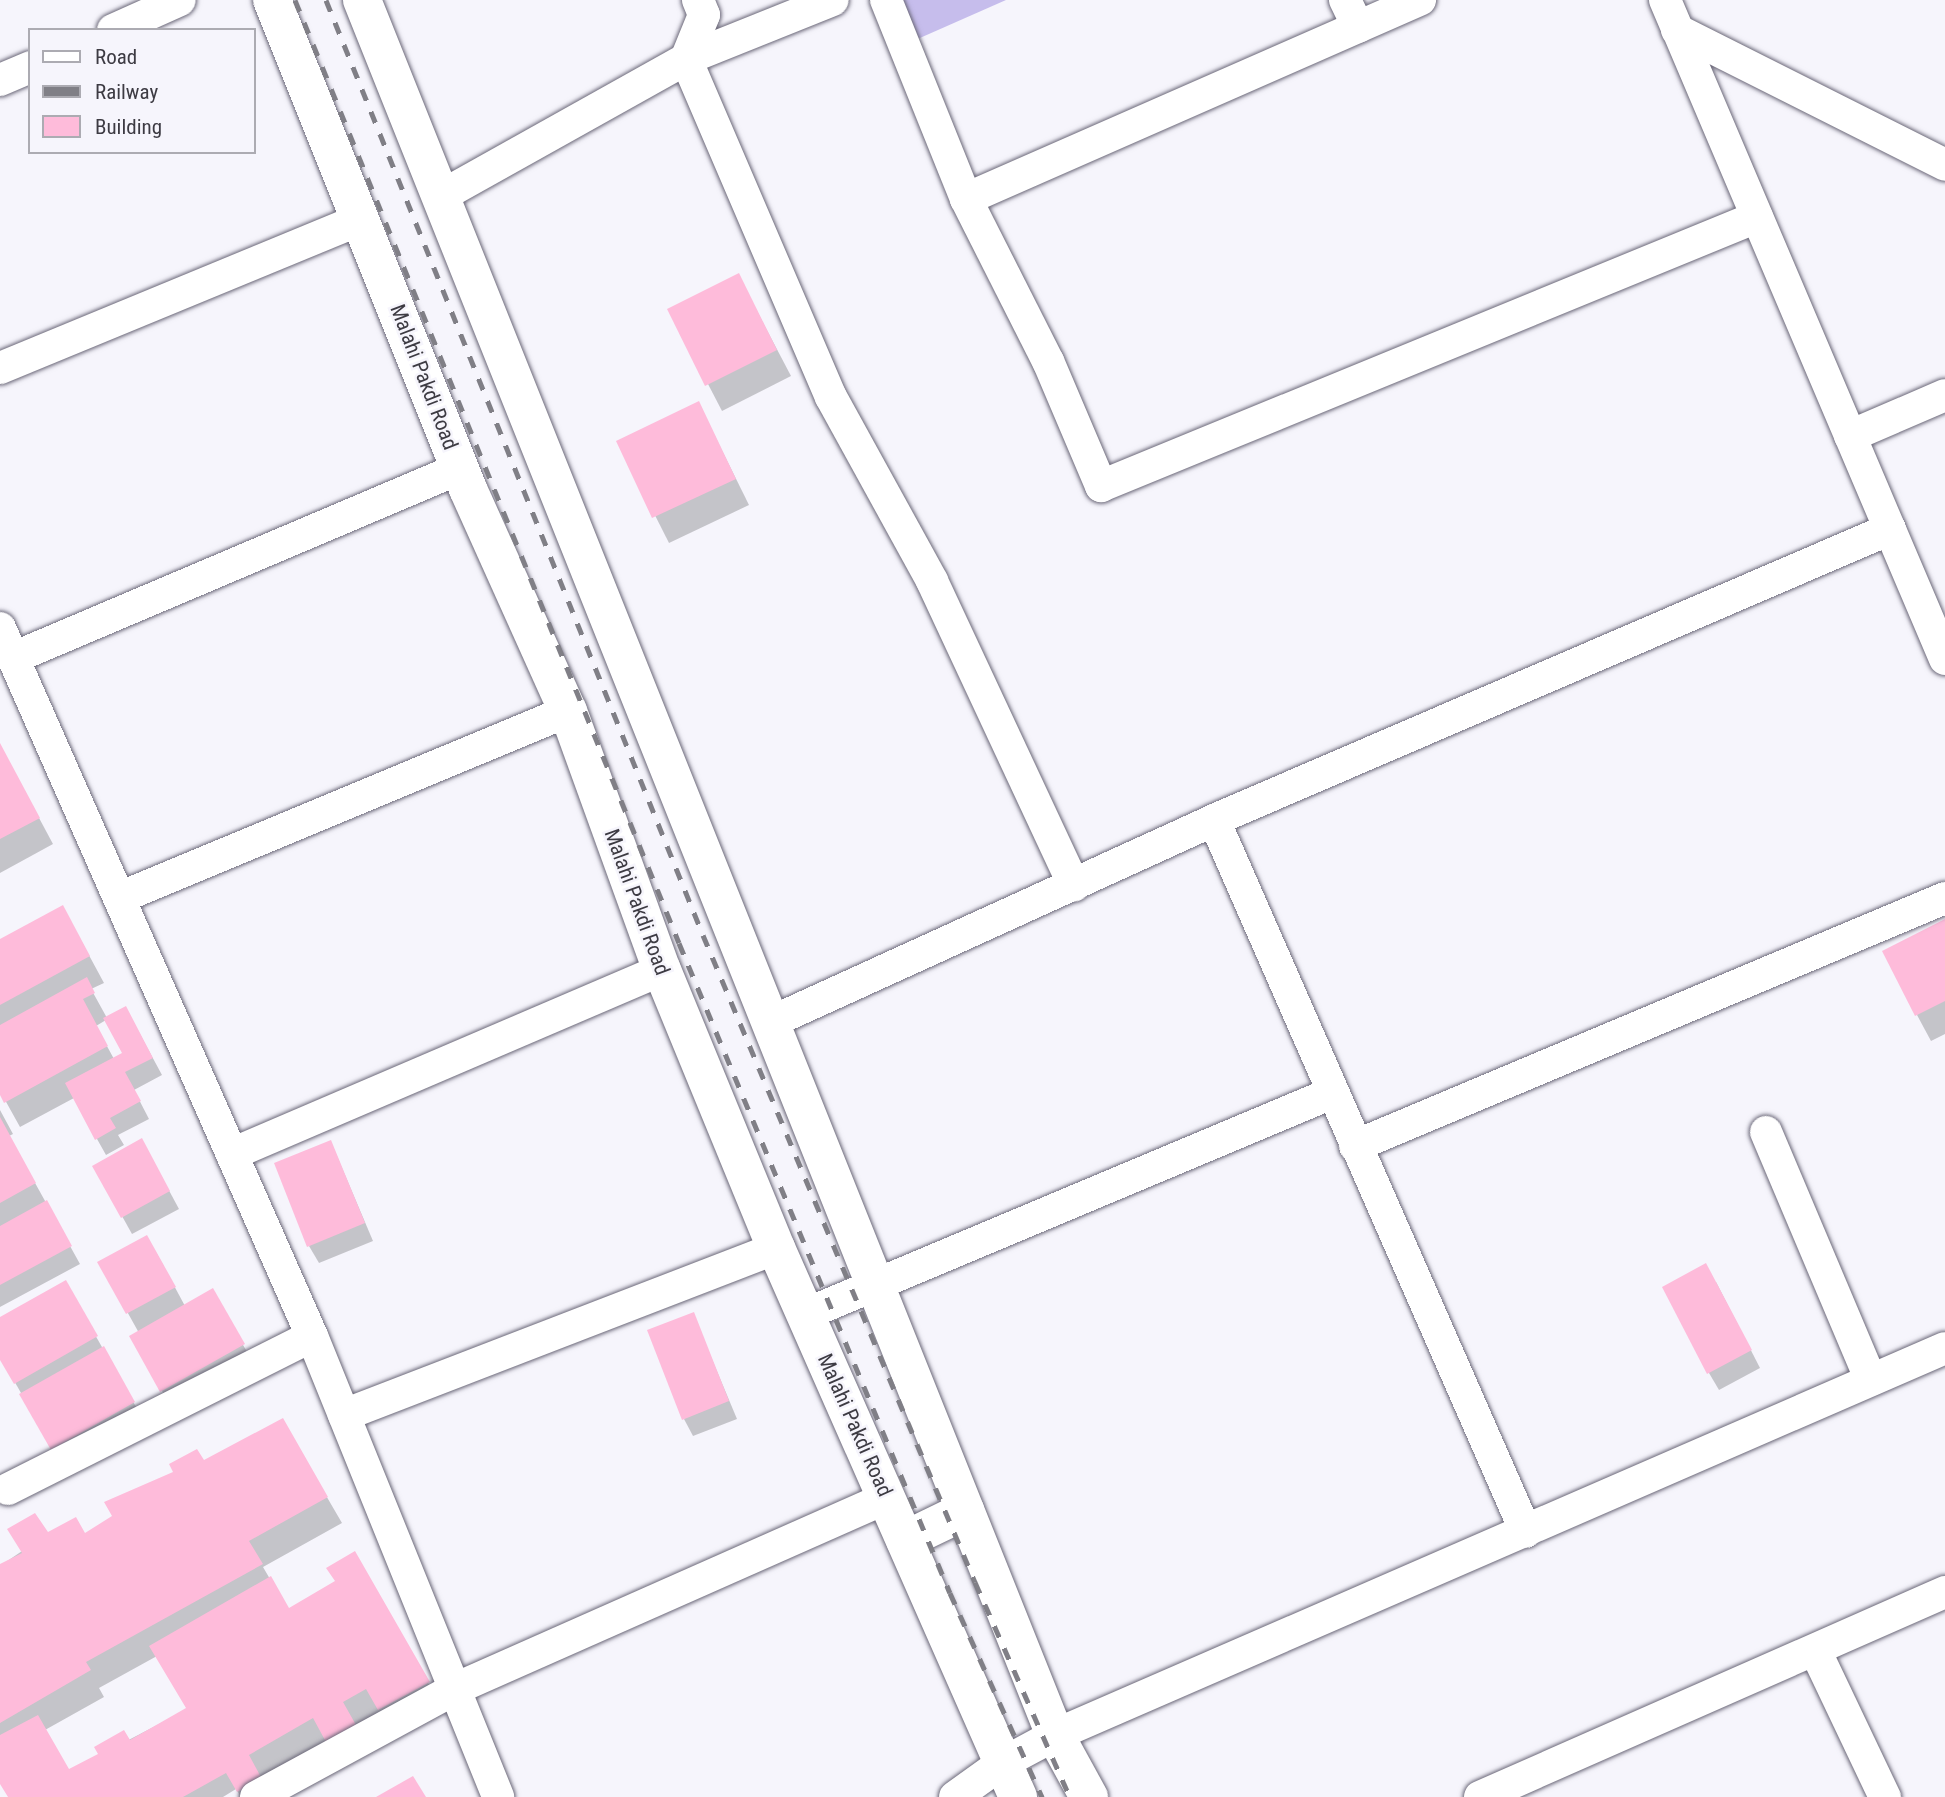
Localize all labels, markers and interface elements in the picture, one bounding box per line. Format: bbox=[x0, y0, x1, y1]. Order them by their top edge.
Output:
legend bbox=[28, 28, 256, 154]
text: Road bbox=[95, 45, 137, 69]
text: Railway bbox=[95, 80, 158, 104]
text: Building bbox=[95, 115, 162, 139]
street label: Malahi Pakdi Road bbox=[385, 301, 463, 453]
street label: Malahi Pakdi Road bbox=[599, 826, 675, 978]
street label: Malahi Pakdi Road bbox=[812, 1350, 898, 1500]

